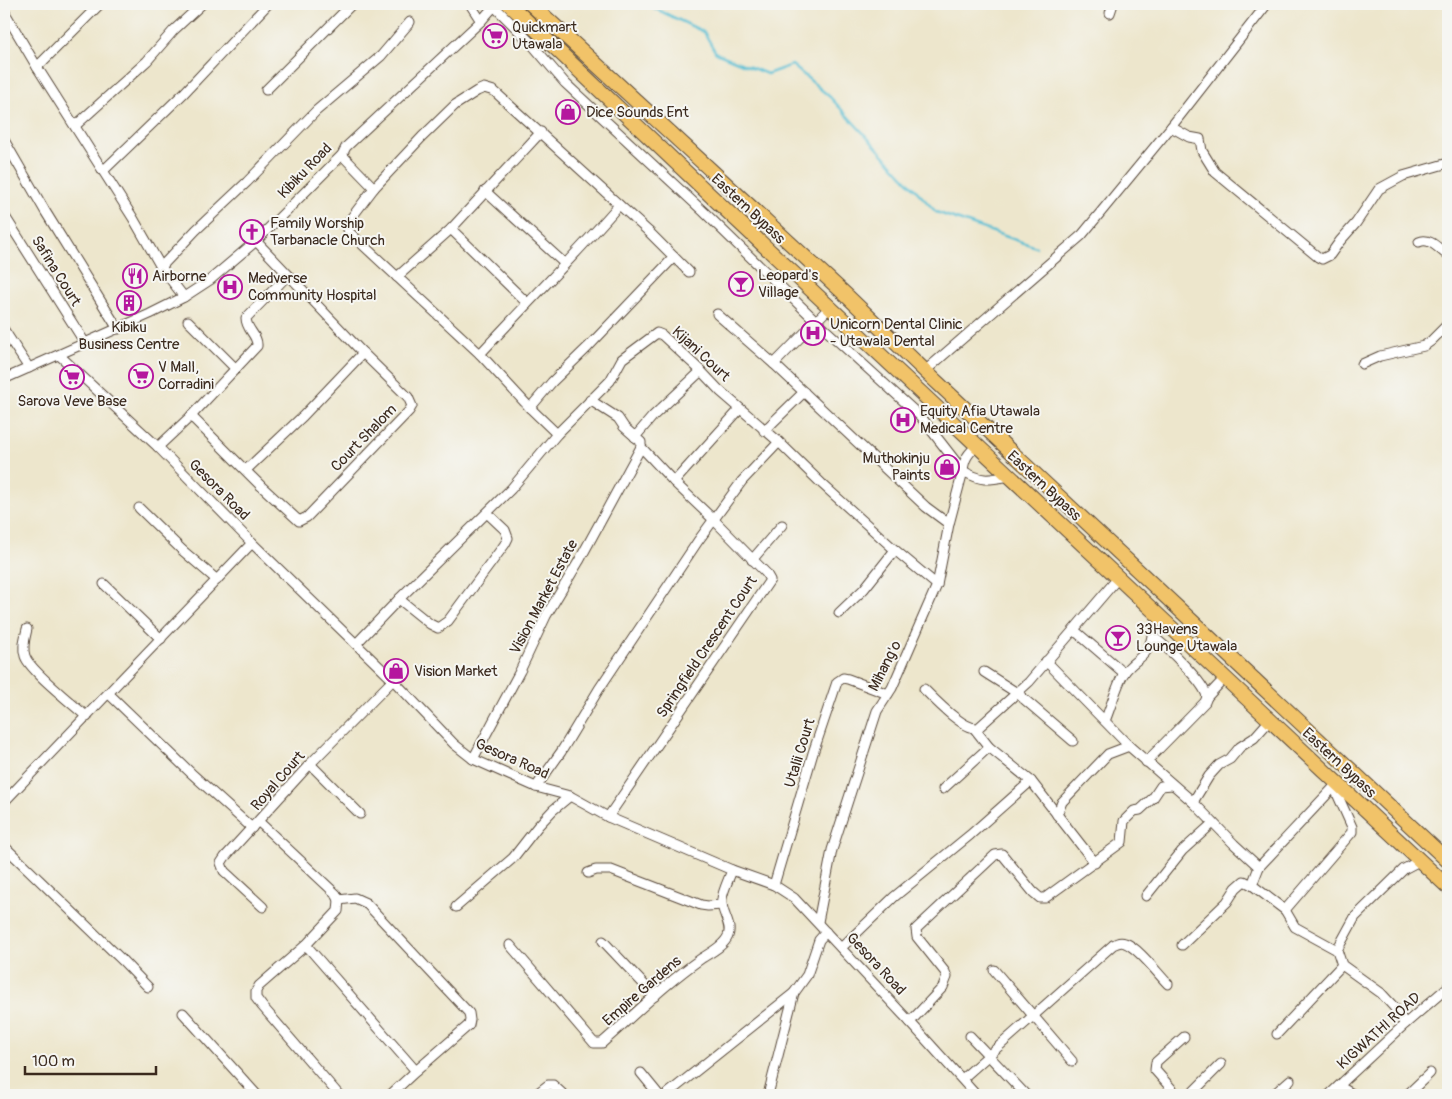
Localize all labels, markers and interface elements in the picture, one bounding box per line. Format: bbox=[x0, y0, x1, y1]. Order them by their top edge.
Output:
place label: Quickmart Utawala bbox=[512, 18, 578, 54]
supermarket icon: Quickmart Utawala bbox=[482, 23, 508, 49]
shop icon: Dice Sounds Ent bbox=[555, 99, 581, 125]
place label: Dice Sounds Ent bbox=[586, 103, 690, 122]
street label: Kibiku Road bbox=[274, 139, 336, 203]
street label: Eastern Bypass bbox=[707, 170, 789, 248]
place label: Family Worship Tarbanacle Church bbox=[270, 214, 385, 250]
church icon: Family Worship Tarbanacle Church bbox=[239, 219, 265, 245]
street label: Safina Court bbox=[27, 232, 86, 311]
restaurant icon: Airborne bbox=[122, 263, 148, 289]
place label: Leopard's Village bbox=[758, 266, 818, 302]
place label: Airborne bbox=[152, 267, 207, 286]
place label: Medverse Community Hospital bbox=[248, 269, 377, 305]
bar icon: Leopard's Village bbox=[728, 271, 754, 297]
hospital icon: Medverse Community Hospital bbox=[217, 274, 243, 300]
building icon: Kibiku Business Centre bbox=[116, 290, 142, 316]
place label: Unicorn Dental Clinic - Utawala Dental bbox=[830, 315, 963, 351]
place label: Kibiku Business Centre bbox=[79, 318, 180, 354]
hospital icon: Unicorn Dental Clinic - Utawala Dental bbox=[800, 320, 826, 346]
street label: Kijani Court bbox=[668, 322, 735, 386]
place label: V Mall, Corradini bbox=[158, 358, 214, 394]
supermarket icon: V Mall, Corradini bbox=[128, 363, 154, 389]
supermarket icon: Sarova Veve Base bbox=[59, 364, 85, 390]
place label: Sarova Veve Base bbox=[17, 392, 127, 411]
street label: Court Shalom bbox=[327, 400, 401, 476]
place label: Equity Afia Utawala Medical Centre bbox=[920, 402, 1040, 438]
hospital icon: Equity Afia Utawala Medical Centre bbox=[890, 407, 916, 433]
street label: Eastern Bypass bbox=[1003, 447, 1085, 525]
place label: Muthokinju Paints bbox=[863, 449, 930, 485]
shop icon: Muthokinju Paints bbox=[934, 454, 960, 480]
street label: Gesora Road bbox=[184, 455, 254, 525]
street label: Vision Market Estate bbox=[506, 536, 583, 658]
street label: Springfield Crescent Court bbox=[652, 572, 762, 722]
place label: 33Havens Lounge Utawala bbox=[1136, 620, 1237, 656]
bar icon: 33Havens Lounge Utawala bbox=[1105, 625, 1131, 651]
street label: Mihang'o bbox=[864, 638, 906, 694]
shop icon: Vision Market bbox=[383, 658, 409, 684]
place label: Vision Market bbox=[414, 662, 498, 681]
street label: Utalii Court bbox=[780, 715, 820, 790]
street label: Eastern Bypass bbox=[1298, 724, 1380, 802]
street label: Gesora Road bbox=[472, 734, 552, 784]
street label: Royal Court bbox=[247, 746, 310, 815]
street label: Gesora Road bbox=[842, 929, 910, 999]
street label: Empire Gardens bbox=[599, 951, 685, 1030]
street label: KIGWATHI ROAD bbox=[1333, 988, 1425, 1074]
scale bar bbox=[25, 1044, 156, 1076]
text: 100 m bbox=[32, 1052, 75, 1071]

